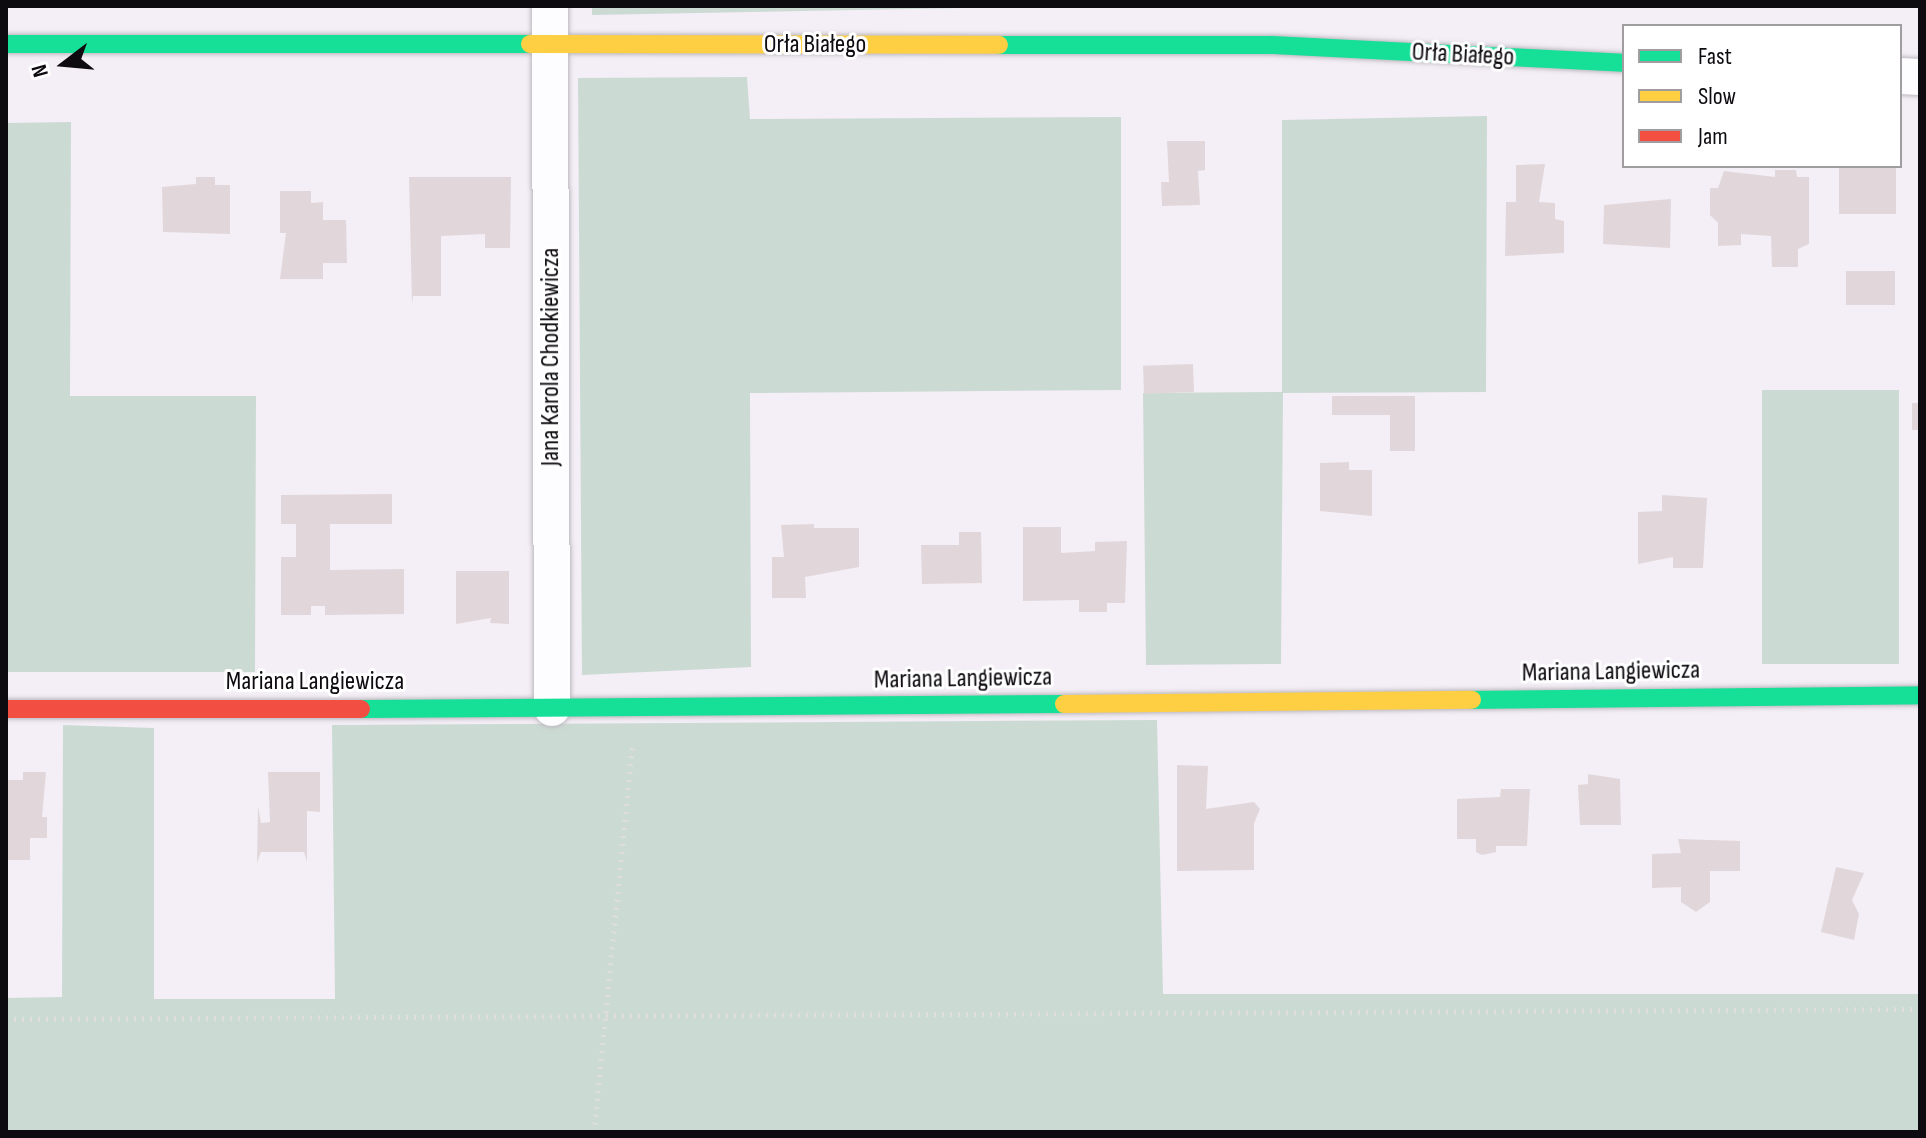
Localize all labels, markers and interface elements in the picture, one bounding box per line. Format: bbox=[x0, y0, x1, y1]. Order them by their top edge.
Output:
north arrow bbox=[24, 24, 104, 104]
legend bbox=[1622, 24, 1902, 168]
street label: Orła Białego bbox=[764, 29, 866, 61]
street label: Orła Białego bbox=[1411, 37, 1515, 73]
text: Fast bbox=[1698, 42, 1732, 71]
text: N bbox=[26, 61, 55, 80]
text: Slow bbox=[1698, 82, 1736, 111]
text: Jam bbox=[1698, 122, 1728, 151]
street label: Jana Karola Chodkiewicza bbox=[535, 248, 567, 466]
street label: Mariana Langiewicza bbox=[1522, 655, 1700, 689]
street label: Mariana Langiewicza bbox=[874, 662, 1052, 696]
street label: Mariana Langiewicza bbox=[226, 666, 404, 698]

